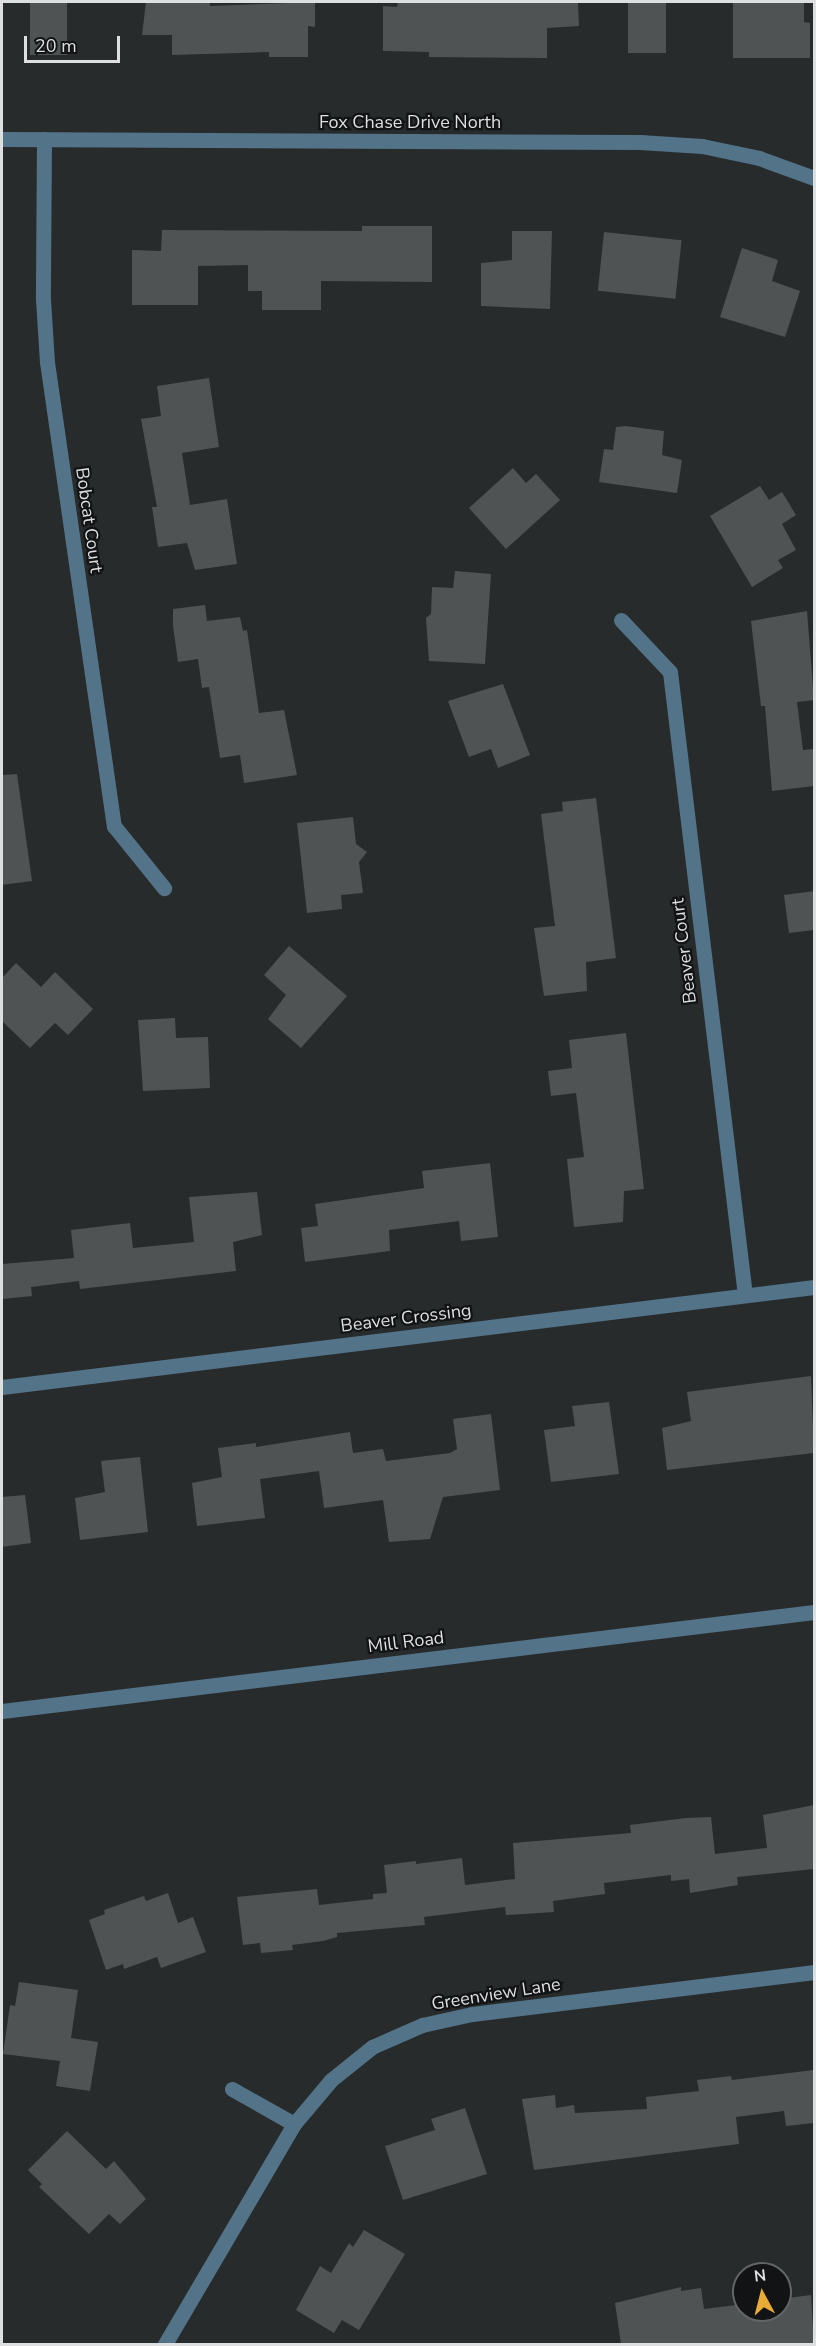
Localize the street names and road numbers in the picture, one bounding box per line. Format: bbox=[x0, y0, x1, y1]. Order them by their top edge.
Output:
street label: Fox Chase Drive North bbox=[319, 111, 501, 133]
street label: Bobcat Court bbox=[71, 466, 107, 574]
street label: Beaver Court bbox=[667, 897, 701, 1005]
street label: Beaver Crossing bbox=[339, 1299, 473, 1337]
street label: Mill Road bbox=[367, 1627, 445, 1657]
street label: Greenview Lane bbox=[430, 1973, 562, 2015]

